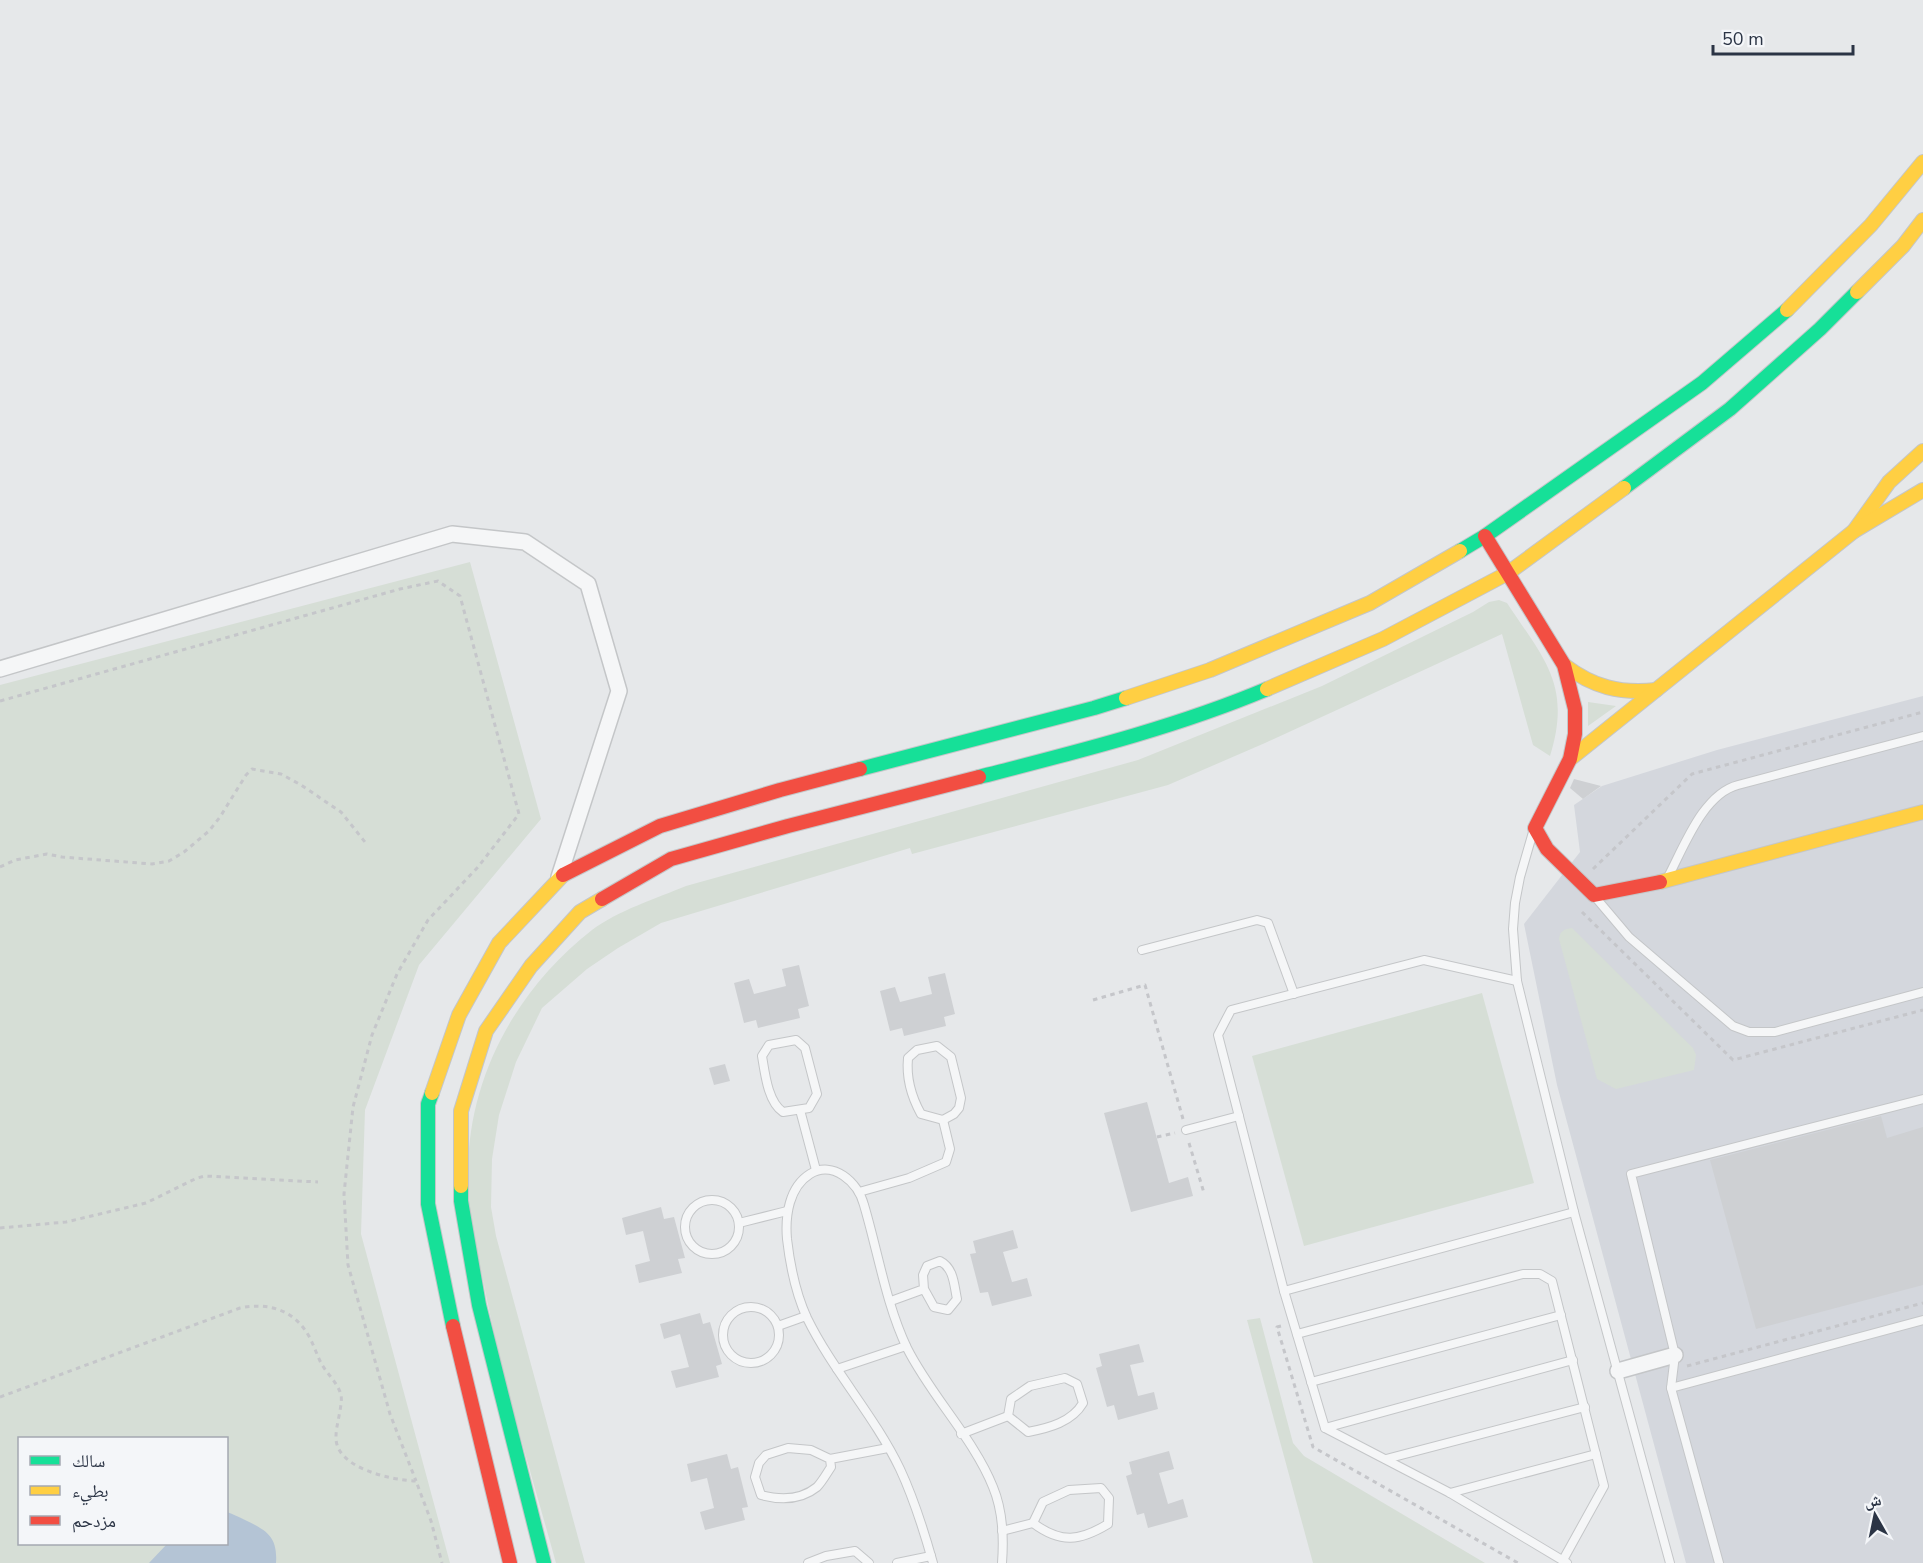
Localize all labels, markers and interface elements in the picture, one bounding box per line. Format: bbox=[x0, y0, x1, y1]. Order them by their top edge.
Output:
scale bar bbox=[1713, 18, 1852, 56]
text: 50 m bbox=[1722, 27, 1764, 51]
legend bbox=[18, 1437, 228, 1545]
text: سالك bbox=[72, 1449, 105, 1473]
text: بطيء bbox=[72, 1479, 109, 1506]
north arrow bbox=[1845, 1485, 1905, 1545]
text: ش bbox=[1863, 1489, 1883, 1513]
text: مزدحم bbox=[72, 1509, 116, 1533]

